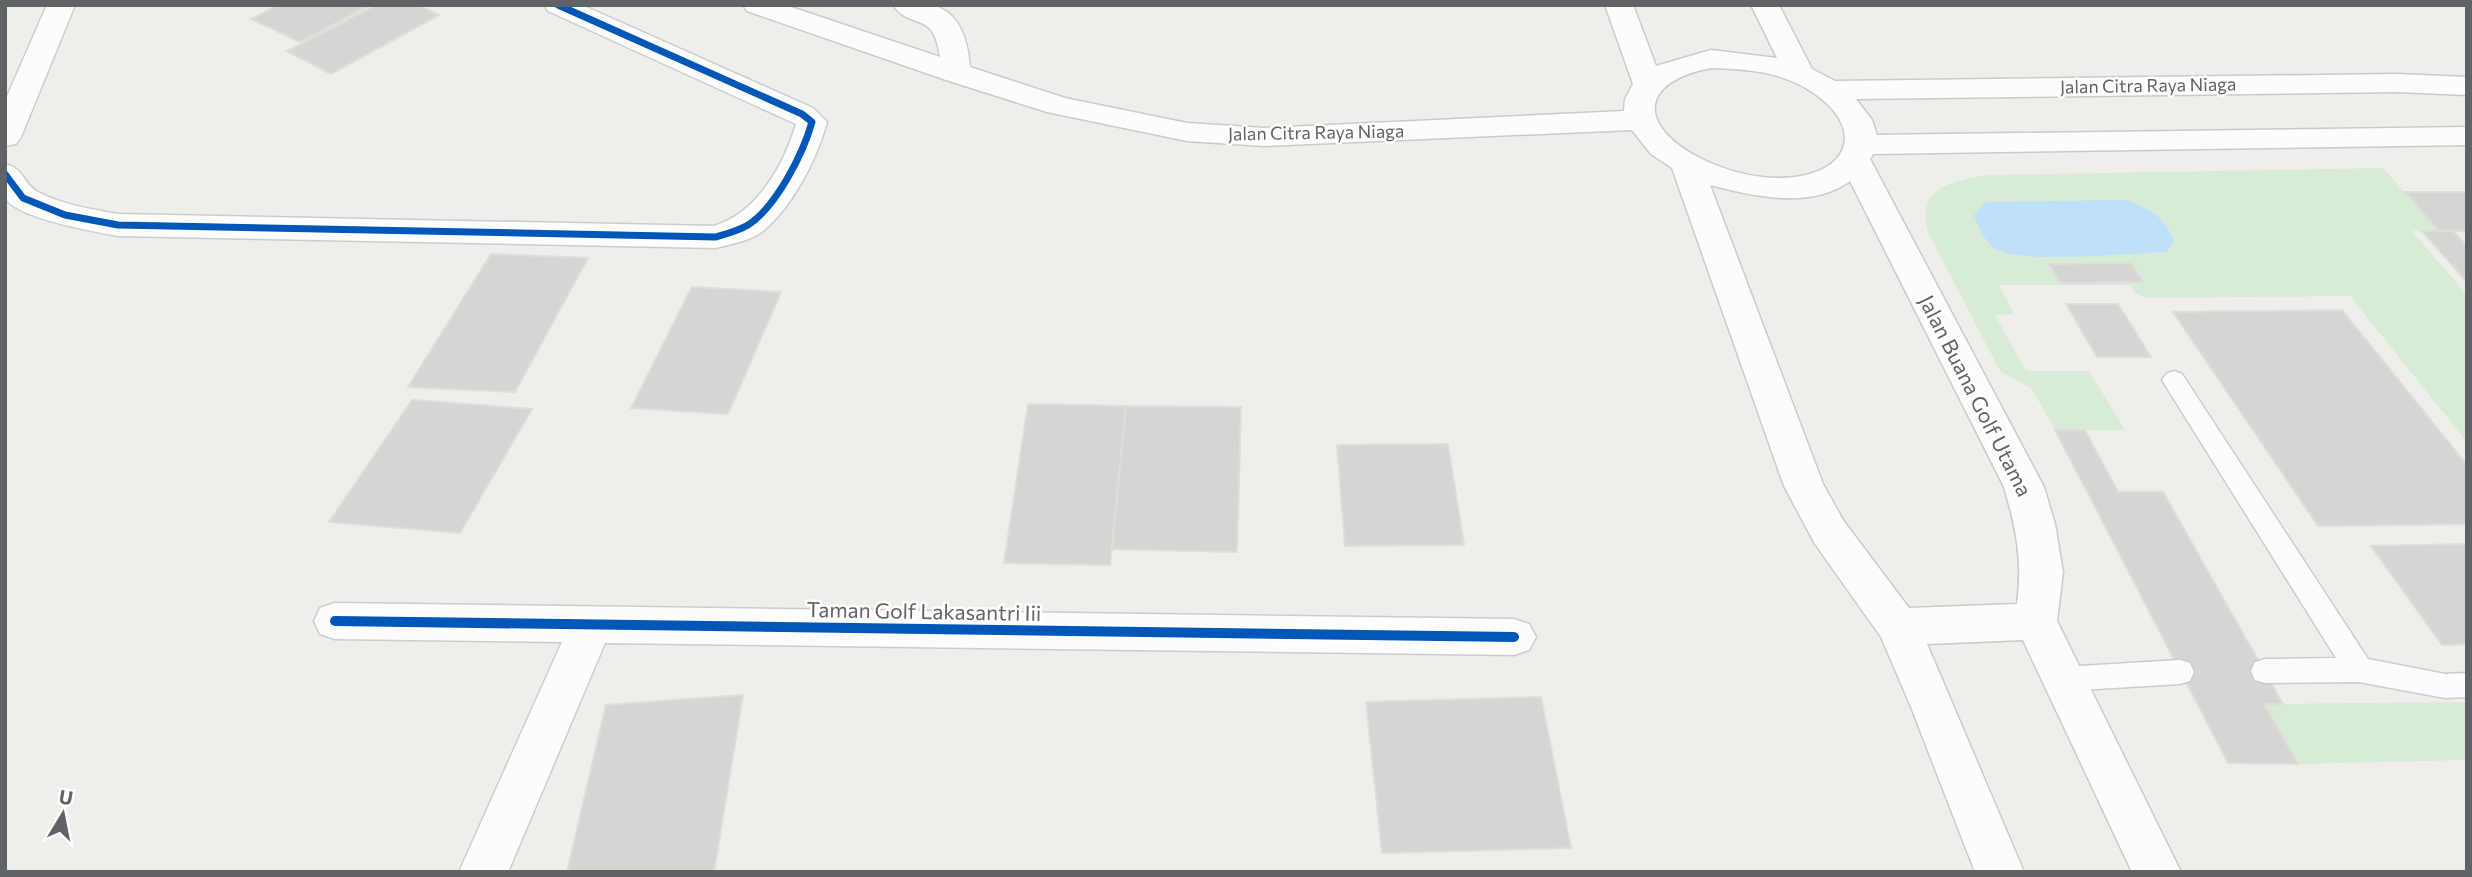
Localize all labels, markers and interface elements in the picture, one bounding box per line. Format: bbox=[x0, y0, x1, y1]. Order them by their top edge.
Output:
street label: Jalan Citra Raya Niaga bbox=[2060, 72, 2236, 98]
street label: Jalan Citra Raya Niaga bbox=[1228, 119, 1404, 145]
street label: Jalan Buana Golf Utama bbox=[1915, 290, 2038, 500]
street label: Taman Golf Lakasantri Iii bbox=[807, 596, 1042, 625]
north arrow bbox=[28, 779, 98, 849]
text: U bbox=[57, 784, 75, 809]

